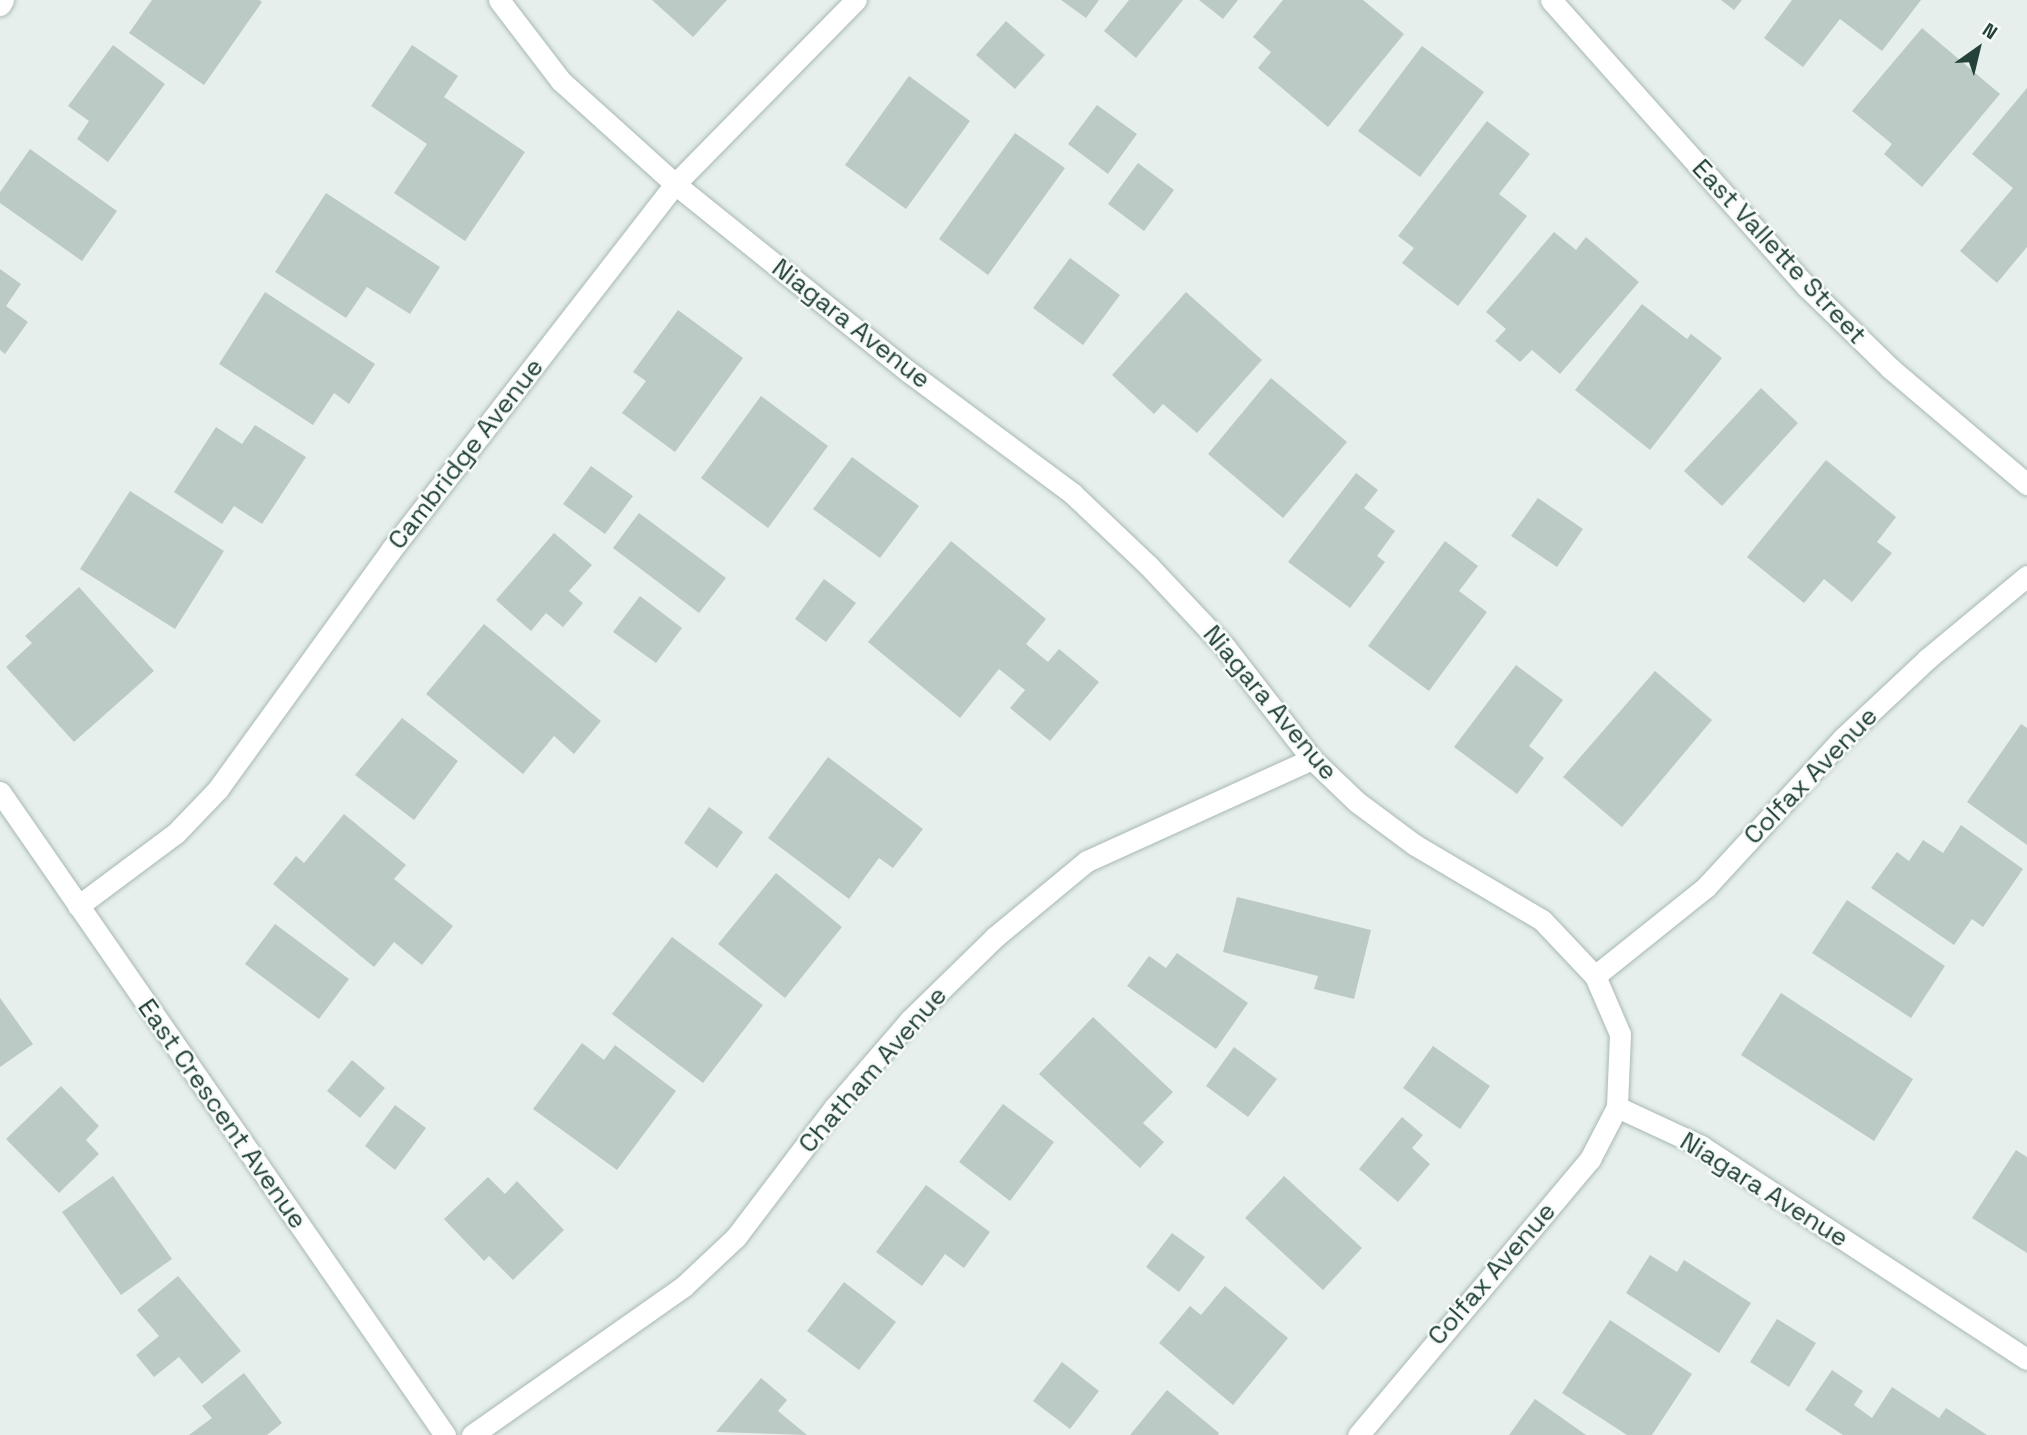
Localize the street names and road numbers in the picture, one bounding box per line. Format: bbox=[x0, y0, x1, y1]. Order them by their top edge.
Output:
street label: East Vallette Street bbox=[1685, 153, 1873, 351]
street label: Niagara Avenue bbox=[765, 252, 937, 396]
street label: Cambridge Avenue bbox=[382, 352, 550, 556]
street label: Niagara Avenue bbox=[1196, 619, 1344, 787]
street label: Colfax Avenue bbox=[1738, 701, 1884, 851]
street label: Chatham Avenue bbox=[792, 980, 954, 1160]
street label: East Crescent Avenue bbox=[131, 993, 313, 1235]
street label: Niagara Avenue bbox=[1674, 1126, 1854, 1254]
street label: Colfax Avenue bbox=[1421, 1196, 1563, 1352]

